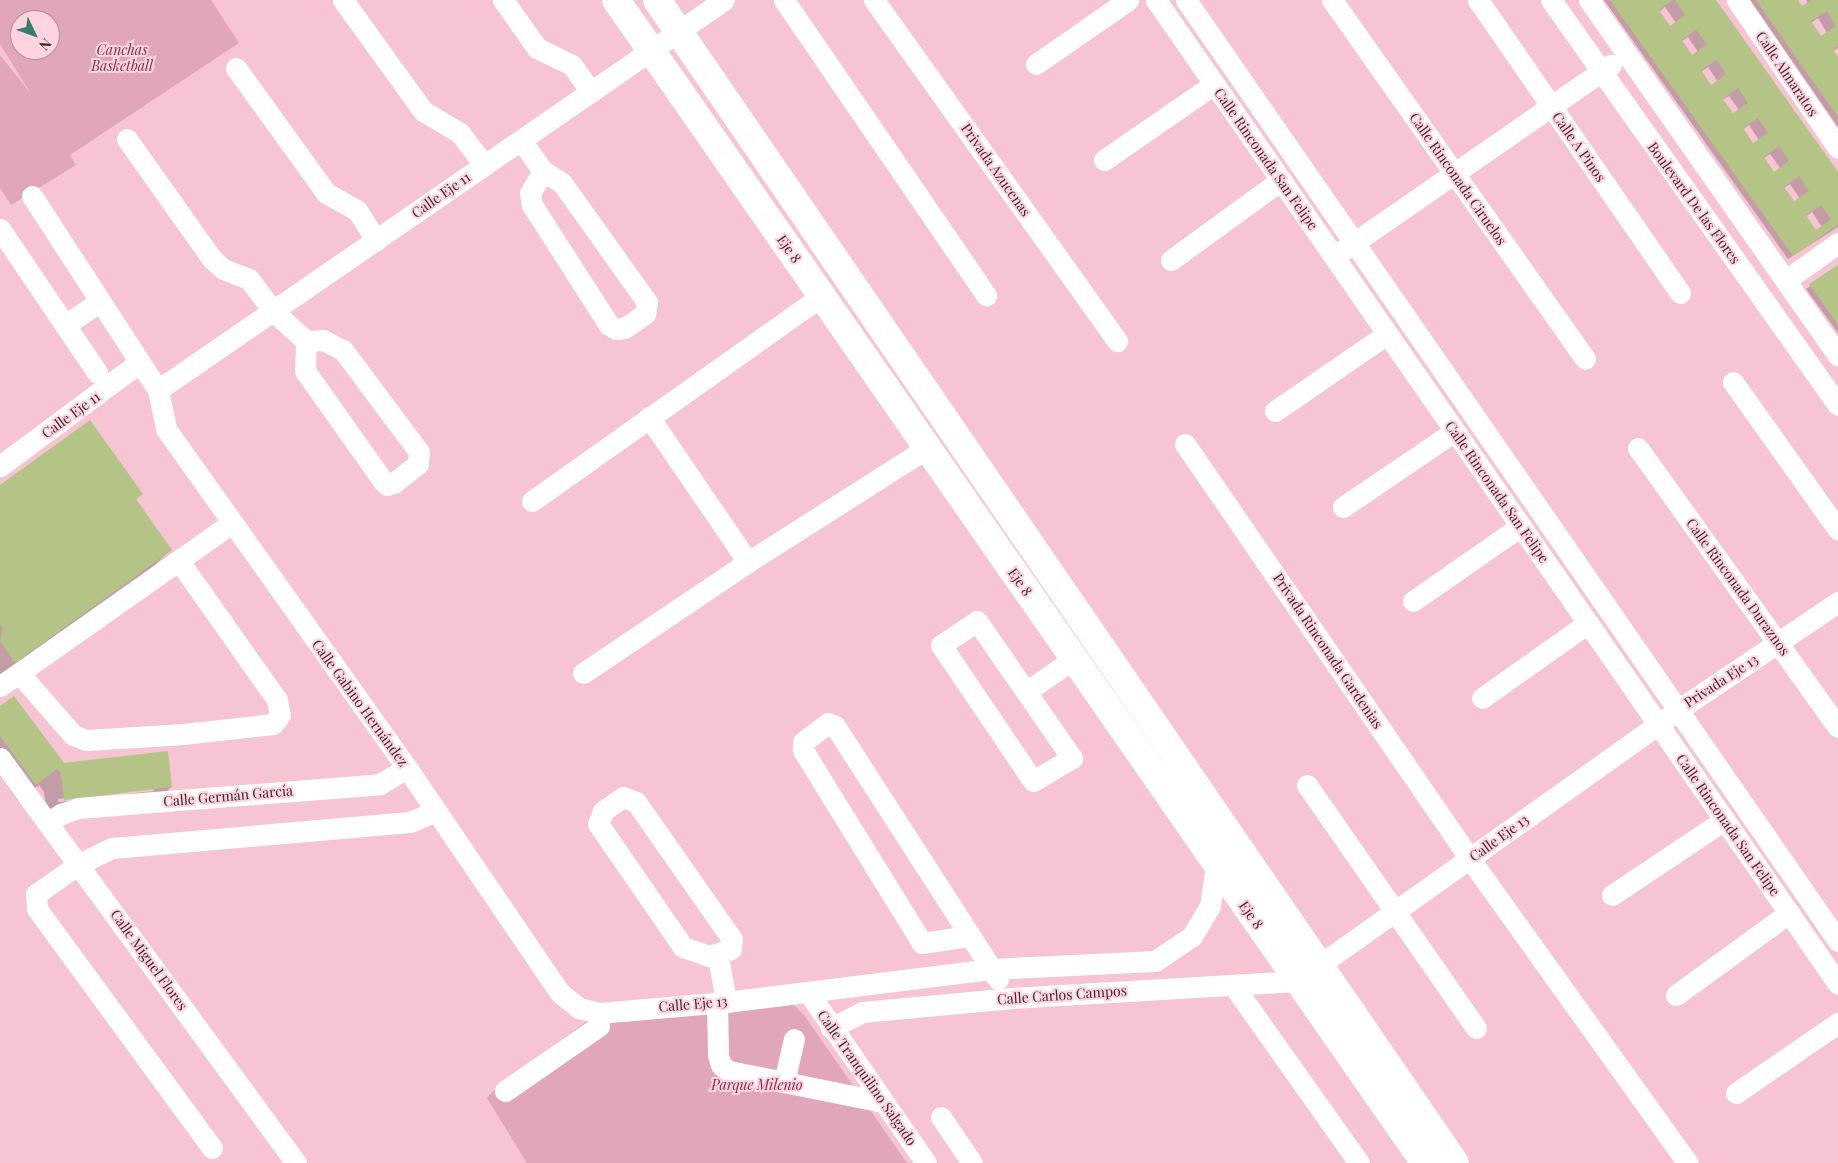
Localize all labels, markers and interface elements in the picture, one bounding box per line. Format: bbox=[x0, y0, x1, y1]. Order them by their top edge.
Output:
north arrow bbox=[10, 10, 60, 60]
street label: Calle Almaratos bbox=[1752, 28, 1822, 120]
text: N bbox=[35, 35, 56, 55]
park label: Canchas Basketball bbox=[91, 42, 153, 74]
street label: Calle Rinconada San Felipe bbox=[1211, 85, 1321, 233]
street label: Calle Rinconada Ciruelos bbox=[1406, 109, 1510, 249]
street label: Calle A Pinos bbox=[1549, 109, 1609, 185]
street label: Privada Azucenas bbox=[958, 120, 1034, 220]
street label: Boulevard De las Flores bbox=[1644, 139, 1744, 267]
street label: Calle Eje 11 bbox=[408, 169, 474, 221]
street label: Eje 8 bbox=[773, 232, 805, 266]
street label: Calle Eje 11 bbox=[38, 388, 104, 442]
street label: Calle Rinconada San Felipe bbox=[1442, 418, 1552, 566]
street label: Calle Rinconada Duraznos bbox=[1683, 515, 1793, 659]
street label: Eje 8 bbox=[1004, 565, 1036, 599]
street label: Privada Rinconada Gardenias bbox=[1269, 570, 1387, 732]
street label: Calle Gabino Hernández bbox=[308, 636, 412, 770]
street label: Privada Eje 13 bbox=[1681, 651, 1761, 711]
street label: Calle Rinconada San Felipe bbox=[1673, 751, 1783, 899]
street label: Calle Germán García bbox=[163, 782, 293, 810]
street label: Calle Eje 13 bbox=[1466, 811, 1532, 865]
street label: Eje 8 bbox=[1235, 898, 1267, 932]
street label: Calle Miguel Flores bbox=[107, 906, 191, 1014]
street label: Calle Carlos Campos bbox=[997, 982, 1127, 1008]
street label: Calle Eje 13 bbox=[658, 993, 728, 1015]
street label: Calle Tranquilino Salgado bbox=[814, 1007, 920, 1149]
park label: Parque Milenio bbox=[711, 1077, 803, 1093]

